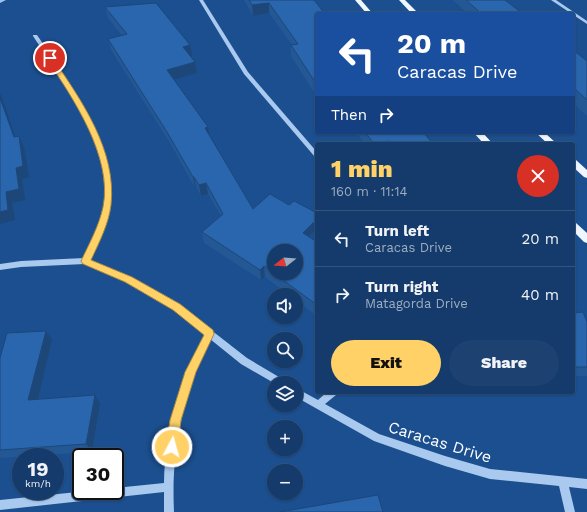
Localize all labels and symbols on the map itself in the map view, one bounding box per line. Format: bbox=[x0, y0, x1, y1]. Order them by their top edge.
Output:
pin bbox=[33, 41, 67, 75]
north arrow bbox=[267, 244, 303, 280]
street label: Caracas Drive bbox=[386, 417, 494, 467]
position arrow bbox=[151, 426, 193, 468]
speed limit sign: 30 bbox=[72, 448, 124, 500]

